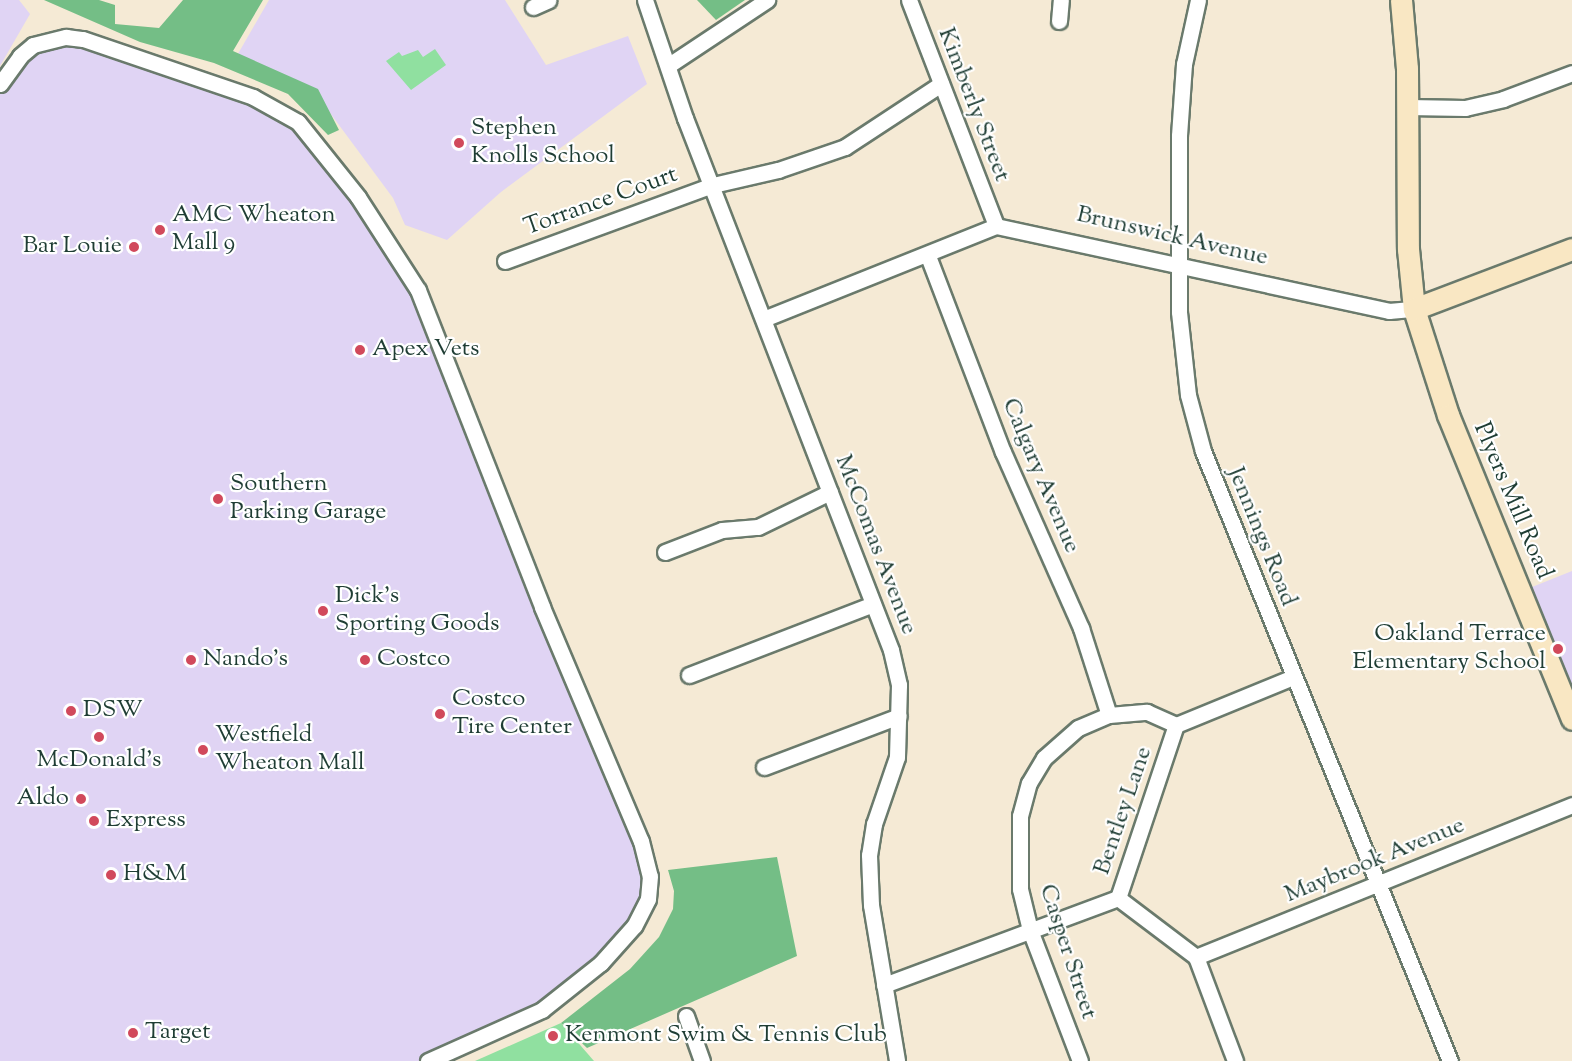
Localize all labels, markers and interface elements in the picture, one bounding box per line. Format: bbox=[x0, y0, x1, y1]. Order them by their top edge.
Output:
street label: Kimberly Street bbox=[930, 24, 1016, 186]
place label: Stephen Knolls School bbox=[471, 115, 615, 171]
marker: Stephen Knolls School bbox=[452, 136, 466, 150]
street label: Torrance Court bbox=[520, 161, 682, 243]
street label: Brunswick Avenue bbox=[1074, 201, 1270, 273]
place label: AMC Wheaton Mall 9 bbox=[172, 202, 336, 258]
marker: AMC Wheaton Mall 9 bbox=[153, 223, 167, 237]
place label: Bar Louie bbox=[23, 233, 122, 261]
marker: Bar Louie bbox=[127, 240, 141, 254]
place label: Apex Vets bbox=[372, 336, 479, 364]
marker: Apex Vets bbox=[353, 343, 367, 357]
street label: Calgary Avenue bbox=[994, 394, 1086, 558]
street label: Plyers Mill Road bbox=[1466, 418, 1558, 584]
street label: McComas Avenue bbox=[828, 451, 922, 639]
street label: Jennings Road bbox=[1220, 463, 1302, 611]
place label: Southern Parking Garage bbox=[230, 471, 386, 527]
marker: Southern Parking Garage bbox=[211, 492, 225, 506]
place label: Dick's Sporting Goods bbox=[335, 583, 499, 639]
marker: Dick's Sporting Goods bbox=[316, 604, 330, 618]
place label: Oakland Terrace Elementary School bbox=[1352, 621, 1546, 677]
marker: Oakland Terrace Elementary School bbox=[1551, 642, 1565, 656]
place label: Nando's bbox=[203, 646, 288, 674]
place label: Costco bbox=[377, 646, 450, 674]
marker: Nando's bbox=[184, 653, 198, 667]
marker: Costco bbox=[358, 653, 372, 667]
place label: Costco Tire Center bbox=[452, 686, 572, 742]
place label: DSW bbox=[83, 697, 143, 725]
marker: DSW bbox=[64, 704, 78, 718]
marker: Costco Tire Center bbox=[433, 707, 447, 721]
place label: Westfield Wheaton Mall bbox=[215, 722, 365, 778]
marker: McDonald's bbox=[92, 730, 106, 744]
marker: Westfield Wheaton Mall bbox=[196, 743, 210, 757]
street label: Bentley Lane bbox=[1089, 743, 1159, 879]
place label: McDonald's bbox=[37, 747, 161, 775]
place label: Aldo bbox=[17, 785, 69, 813]
marker: Aldo bbox=[74, 792, 88, 806]
place label: Express bbox=[106, 807, 186, 835]
street label: Maybrook Avenue bbox=[1281, 812, 1469, 910]
marker: Express bbox=[87, 814, 101, 828]
place label: H&M bbox=[123, 861, 187, 889]
marker: H&M bbox=[104, 868, 118, 882]
street label: Casper Street bbox=[1032, 881, 1102, 1023]
place label: Target bbox=[145, 1019, 210, 1047]
place label: Kenmont Swim & Tennis Club bbox=[565, 1022, 887, 1050]
marker: Target bbox=[126, 1026, 140, 1040]
marker: Kenmont Swim & Tennis Club bbox=[546, 1029, 560, 1043]

